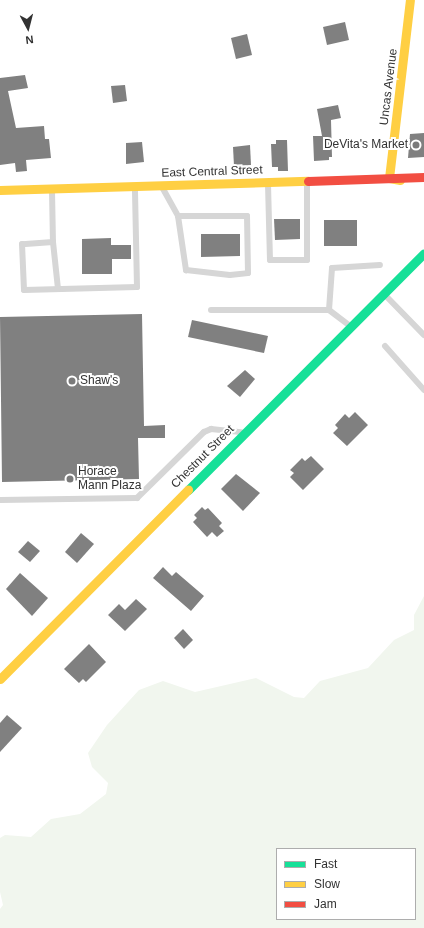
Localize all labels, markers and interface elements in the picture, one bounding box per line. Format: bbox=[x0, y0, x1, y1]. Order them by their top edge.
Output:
north arrow bbox=[8, 8, 48, 48]
text: N bbox=[25, 33, 34, 46]
street label: Uncas Avenue bbox=[377, 47, 401, 127]
place label: DeVita's Market bbox=[324, 138, 408, 152]
marker: DeVita's Market bbox=[411, 140, 421, 150]
street label: East Central Street bbox=[161, 163, 263, 181]
place label: Shaw's bbox=[80, 374, 118, 388]
marker: Shaw's bbox=[67, 376, 77, 386]
street label: Chestnut Street bbox=[168, 422, 238, 492]
place label: Horace Mann Plaza bbox=[78, 465, 141, 493]
marker: Horace Mann Plaza bbox=[65, 474, 75, 484]
legend bbox=[276, 848, 416, 920]
text: Fast bbox=[314, 857, 337, 871]
text: Slow bbox=[314, 877, 340, 891]
text: Jam bbox=[314, 897, 337, 911]

